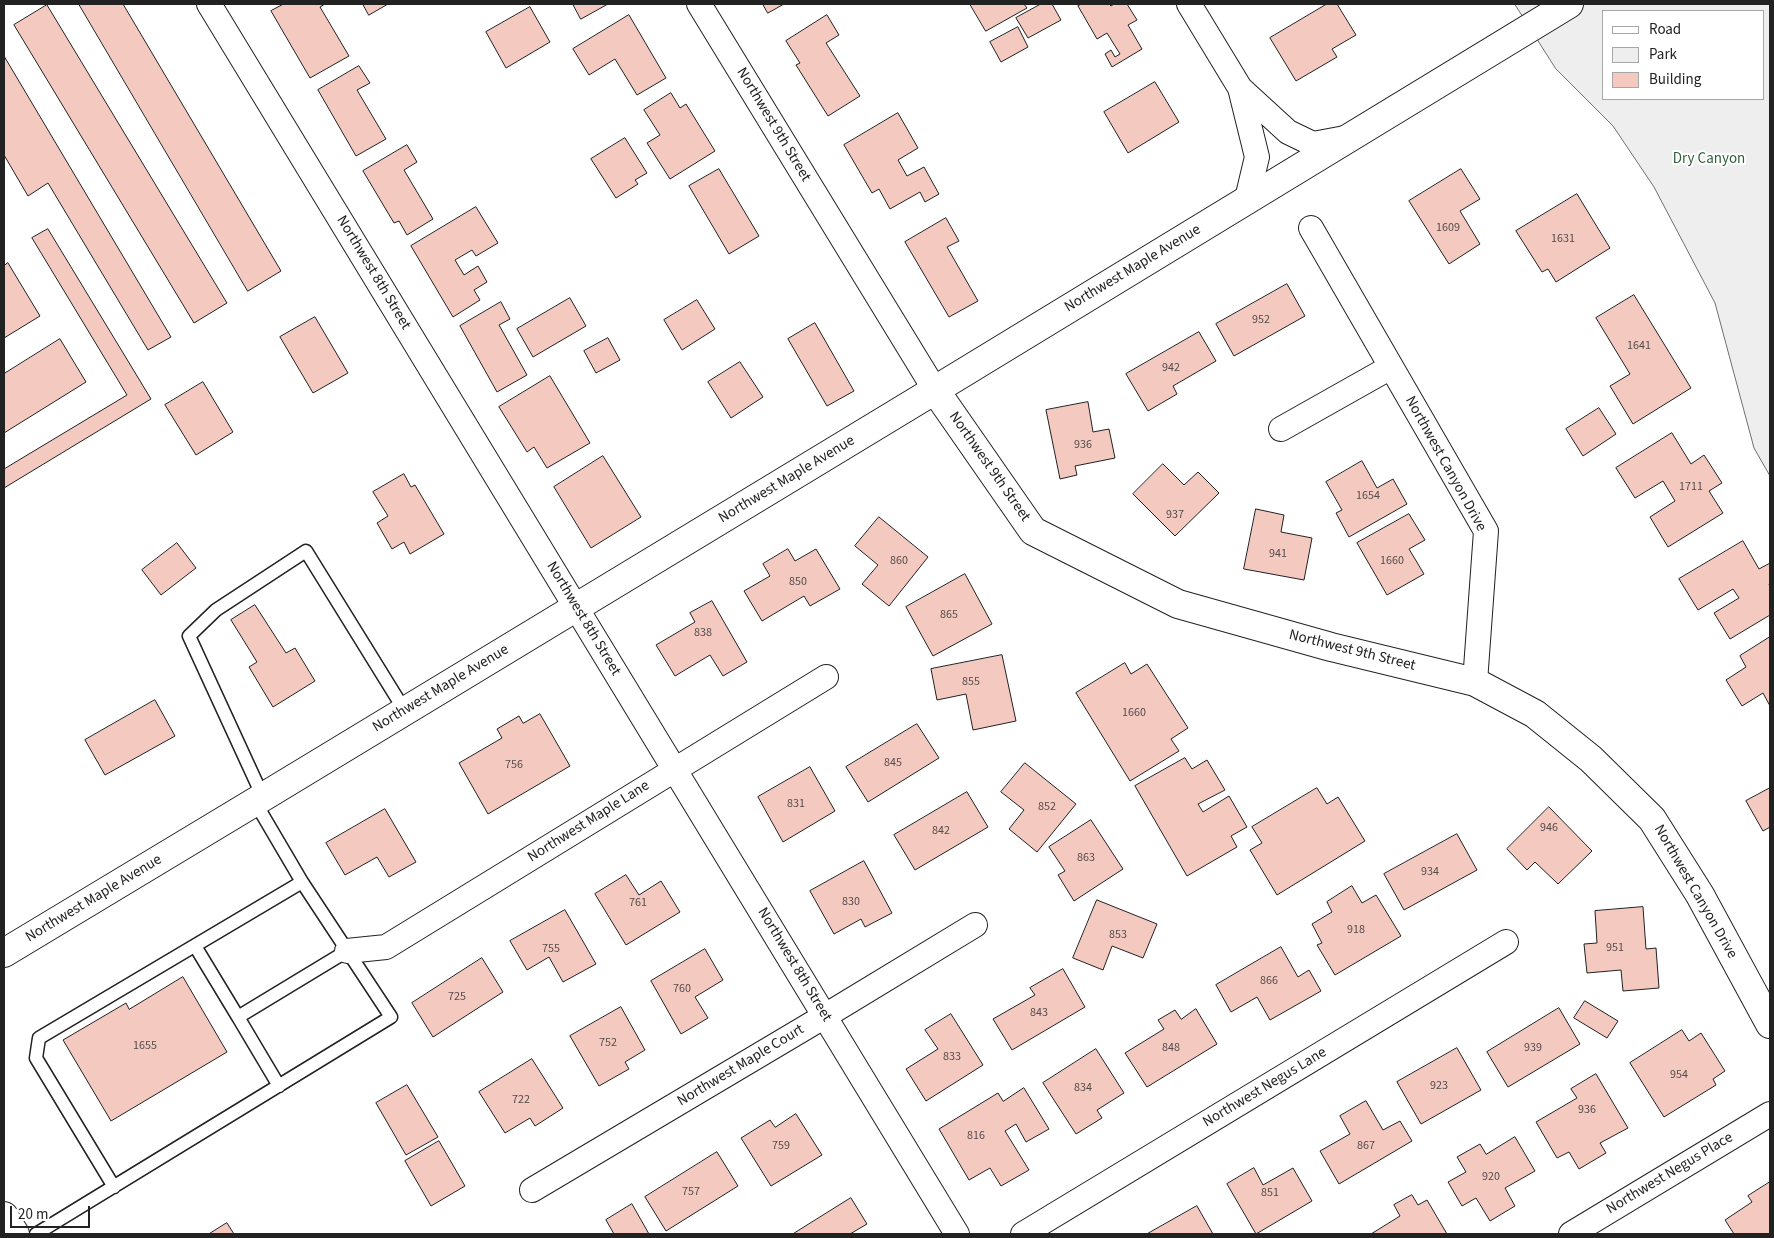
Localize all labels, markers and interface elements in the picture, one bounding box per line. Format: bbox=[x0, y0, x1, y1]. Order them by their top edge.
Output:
legend bbox=[1602, 10, 1764, 100]
text: Road bbox=[1649, 19, 1681, 40]
text: Park bbox=[1649, 44, 1677, 65]
street label: Northwest 9th Street bbox=[732, 65, 814, 185]
text: Building bbox=[1649, 69, 1701, 90]
park label: Dry Canyon bbox=[1673, 151, 1745, 169]
street label: Northwest 8th Street bbox=[332, 213, 414, 333]
street label: Northwest Maple Avenue bbox=[1062, 221, 1204, 317]
house number: 1609 bbox=[1436, 221, 1460, 235]
house number: 1631 bbox=[1551, 232, 1575, 246]
house number: 952 bbox=[1252, 313, 1270, 327]
house number: 1641 bbox=[1627, 339, 1651, 353]
house number: 942 bbox=[1162, 361, 1180, 375]
street label: Northwest Canyon Drive bbox=[1400, 393, 1490, 535]
street label: Northwest 9th Street bbox=[944, 409, 1034, 525]
street label: Northwest Maple Avenue bbox=[716, 432, 858, 528]
house number: 936 bbox=[1074, 438, 1092, 452]
house number: 1711 bbox=[1679, 480, 1703, 494]
house number: 1654 bbox=[1356, 489, 1380, 503]
house number: 937 bbox=[1166, 508, 1184, 522]
house number: 941 bbox=[1269, 547, 1287, 561]
house number: 860 bbox=[890, 554, 908, 568]
house number: 1660 bbox=[1380, 554, 1404, 568]
street label: Northwest 8th Street bbox=[542, 559, 624, 679]
house number: 850 bbox=[789, 575, 807, 589]
house number: 865 bbox=[940, 608, 958, 622]
house number: 838 bbox=[694, 626, 712, 640]
street label: Northwest 9th Street bbox=[1287, 627, 1417, 675]
street label: Northwest Maple Avenue bbox=[370, 641, 512, 737]
house number: 855 bbox=[962, 675, 980, 689]
house number: 1660 bbox=[1122, 706, 1146, 720]
house number: 845 bbox=[884, 756, 902, 770]
house number: 756 bbox=[505, 758, 523, 772]
street label: Northwest Maple Lane bbox=[525, 777, 653, 867]
house number: 831 bbox=[787, 797, 805, 811]
house number: 852 bbox=[1038, 800, 1056, 814]
house number: 946 bbox=[1540, 821, 1558, 835]
street label: Northwest Canyon Drive bbox=[1649, 822, 1741, 962]
house number: 842 bbox=[932, 824, 950, 838]
street label: Northwest Maple Avenue bbox=[23, 851, 165, 947]
house number: 863 bbox=[1077, 851, 1095, 865]
house number: 934 bbox=[1421, 865, 1439, 879]
house number: 830 bbox=[842, 895, 860, 909]
house number: 761 bbox=[629, 896, 647, 910]
street label: Northwest 8th Street bbox=[753, 905, 835, 1025]
house number: 918 bbox=[1347, 923, 1365, 937]
house number: 853 bbox=[1109, 928, 1127, 942]
house number: 951 bbox=[1606, 941, 1624, 955]
house number: 755 bbox=[542, 942, 560, 956]
house number: 866 bbox=[1260, 974, 1278, 988]
house number: 760 bbox=[673, 982, 691, 996]
house number: 725 bbox=[448, 990, 466, 1004]
house number: 843 bbox=[1030, 1006, 1048, 1020]
street label: Northwest Maple Court bbox=[674, 1021, 808, 1111]
house number: 752 bbox=[599, 1036, 617, 1050]
house number: 1655 bbox=[133, 1039, 157, 1053]
house number: 848 bbox=[1162, 1041, 1180, 1055]
house number: 939 bbox=[1524, 1041, 1542, 1055]
street label: Northwest Negus Lane bbox=[1200, 1044, 1330, 1132]
house number: 833 bbox=[943, 1050, 961, 1064]
house number: 954 bbox=[1670, 1068, 1688, 1082]
house number: 923 bbox=[1430, 1079, 1448, 1093]
house number: 834 bbox=[1074, 1081, 1092, 1095]
house number: 722 bbox=[512, 1093, 530, 1107]
house number: 936 bbox=[1578, 1103, 1596, 1117]
house number: 816 bbox=[967, 1129, 985, 1143]
street label: Northwest Negus Place bbox=[1604, 1129, 1736, 1219]
house number: 759 bbox=[772, 1139, 790, 1153]
house number: 867 bbox=[1357, 1139, 1375, 1153]
house number: 920 bbox=[1482, 1170, 1500, 1184]
house number: 757 bbox=[682, 1185, 700, 1199]
house number: 851 bbox=[1261, 1186, 1279, 1200]
scale bar bbox=[12, 1196, 92, 1228]
text: 20 m bbox=[18, 1204, 48, 1225]

